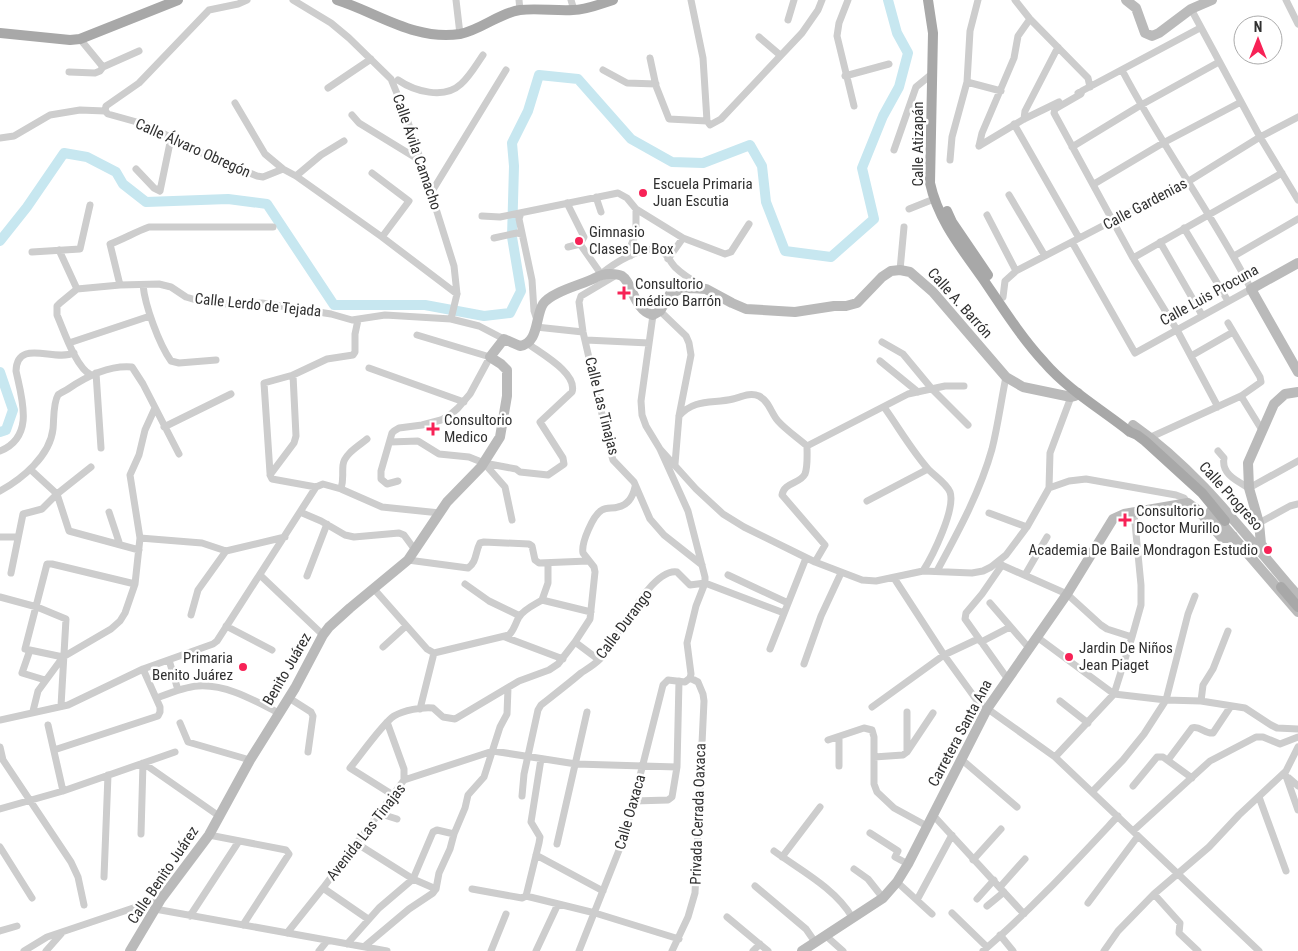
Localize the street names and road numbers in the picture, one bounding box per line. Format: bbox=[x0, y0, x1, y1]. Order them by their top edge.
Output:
street label: Calle Ávila Camacho bbox=[389, 92, 445, 212]
street label: Calle Atizapán bbox=[909, 101, 927, 187]
street label: Calle Álvaro Obregón bbox=[133, 115, 253, 181]
street label: Calle Gardenias bbox=[1100, 174, 1190, 234]
street label: Calle Luis Procuna bbox=[1157, 261, 1261, 329]
street label: Calle A. Barrón bbox=[924, 264, 996, 342]
street label: Calle Lerdo de Tejada bbox=[194, 289, 322, 321]
street label: Calle Las Tinajas bbox=[581, 355, 623, 457]
street label: Calle Progreso bbox=[1195, 458, 1267, 534]
street label: Calle Durango bbox=[592, 586, 656, 662]
street label: Benito Juárez bbox=[259, 629, 315, 709]
street label: Carretera Santa Ana bbox=[924, 676, 996, 790]
street label: Privada Cerrada Oaxaca bbox=[687, 743, 709, 885]
street label: Calle Oaxaca bbox=[611, 772, 649, 852]
street label: Avenida Las Tinajas bbox=[323, 780, 409, 884]
street label: Calle Benito Juárez bbox=[124, 823, 202, 927]

